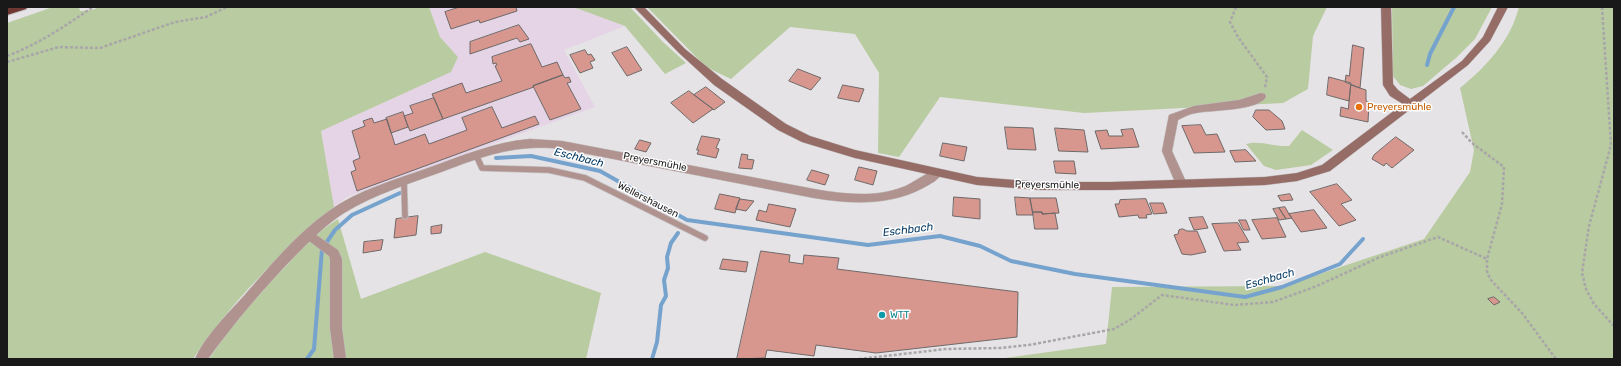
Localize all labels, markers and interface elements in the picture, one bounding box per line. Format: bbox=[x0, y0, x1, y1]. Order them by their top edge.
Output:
place label: Preyersmühle bbox=[1367, 101, 1431, 113]
marker: Preyersmühle bbox=[1354, 102, 1364, 112]
water label: Eschbach bbox=[553, 145, 605, 171]
street label: Preyersmühle bbox=[622, 150, 688, 174]
street label: Preyersmühle bbox=[1015, 178, 1079, 192]
street label: Wellershausen bbox=[615, 179, 681, 221]
water label: Eschbach bbox=[882, 220, 934, 240]
water label: Eschbach bbox=[1244, 266, 1296, 292]
place label: WTT bbox=[890, 309, 910, 321]
marker: WTT bbox=[877, 310, 887, 320]

